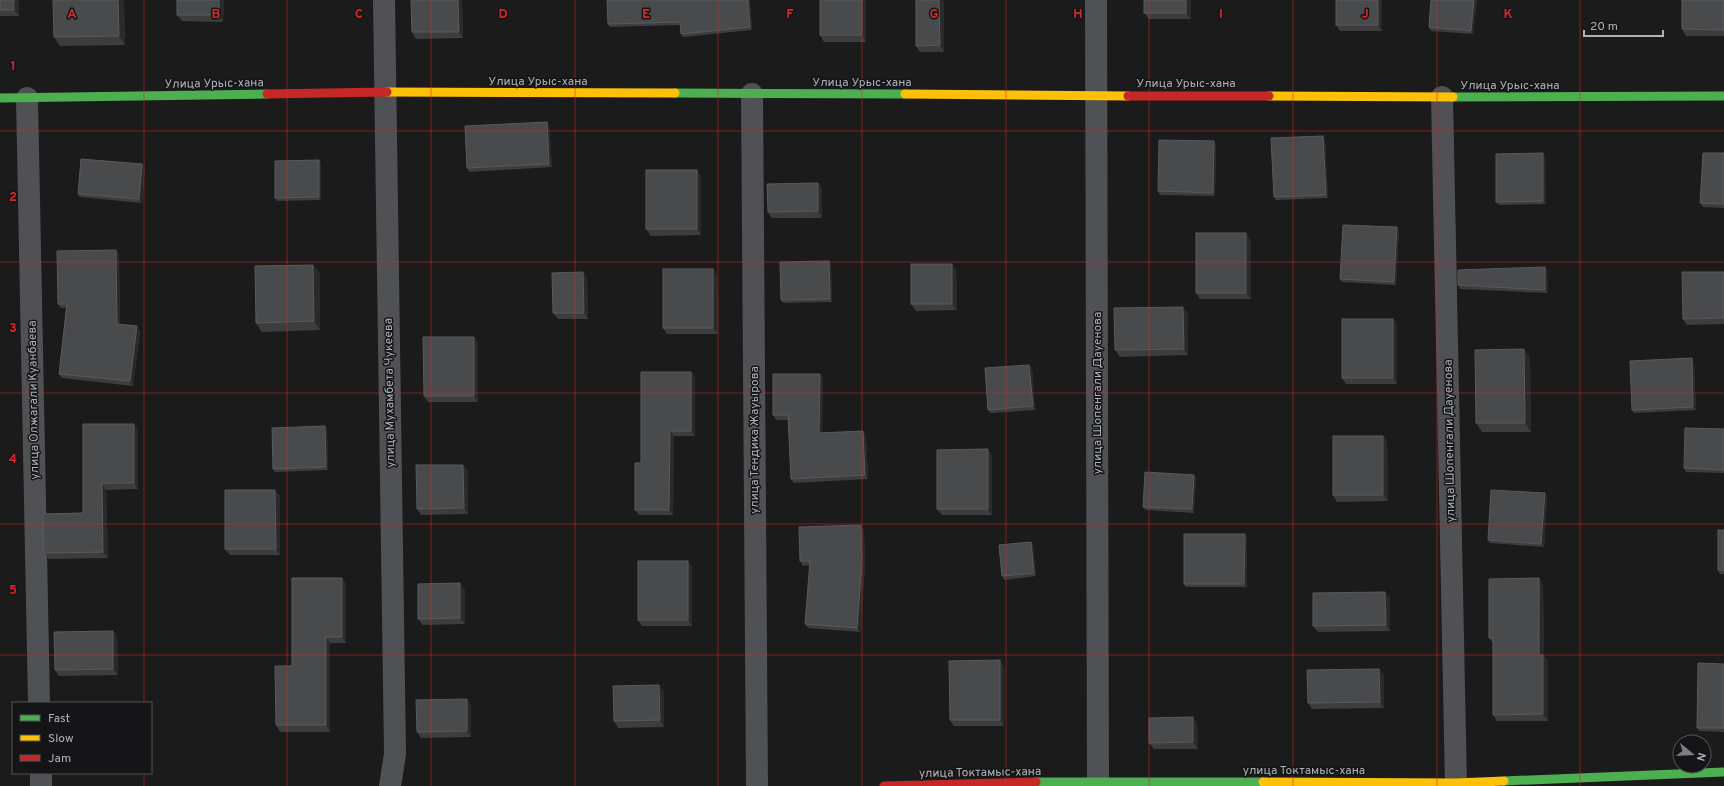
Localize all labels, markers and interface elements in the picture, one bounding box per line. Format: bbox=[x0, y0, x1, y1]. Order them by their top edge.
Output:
text: A bbox=[67, 7, 77, 23]
text: B bbox=[212, 7, 221, 23]
text: C bbox=[355, 7, 363, 23]
text: D bbox=[498, 7, 508, 23]
text: E bbox=[642, 7, 650, 23]
text: F bbox=[786, 7, 794, 23]
text: G bbox=[930, 7, 939, 23]
text: H bbox=[1073, 7, 1083, 23]
text: I bbox=[1219, 7, 1223, 23]
text: J bbox=[1361, 7, 1369, 23]
text: K bbox=[1503, 7, 1513, 23]
scale bar bbox=[1584, 12, 1663, 38]
text: 20 m bbox=[1590, 19, 1618, 35]
text: 1 bbox=[10, 59, 16, 75]
street label: Улица Урыс-хана bbox=[488, 74, 588, 90]
street label: Улица Урыс-хана bbox=[164, 75, 264, 93]
street label: Улица Урыс-хана bbox=[812, 75, 912, 91]
street label: Улица Урыс-хана bbox=[1136, 76, 1236, 92]
street label: Улица Урыс-хана bbox=[1460, 78, 1560, 94]
text: 2 bbox=[9, 190, 17, 206]
street label: улица Шопенгали Дауенова bbox=[1090, 312, 1106, 474]
street label: улица Мухамбета Чукеева bbox=[381, 318, 399, 468]
street label: улица Олжагали Куанбаева bbox=[25, 320, 43, 480]
text: 3 bbox=[9, 321, 17, 337]
street label: улица Шопенгали Дауенова bbox=[1441, 359, 1459, 523]
street label: улица Тендика Жауырова bbox=[747, 366, 763, 514]
text: 4 bbox=[9, 452, 17, 468]
text: 5 bbox=[9, 583, 17, 599]
legend bbox=[12, 702, 152, 774]
text: Fast bbox=[48, 711, 70, 727]
text: Slow bbox=[48, 731, 74, 747]
north arrow bbox=[1672, 734, 1712, 774]
text: Jam bbox=[48, 751, 71, 767]
text: N bbox=[1693, 751, 1708, 763]
street label: улица Токтамыс-хана bbox=[1243, 763, 1365, 779]
street label: улица Токтамыс-хана bbox=[919, 764, 1041, 782]

